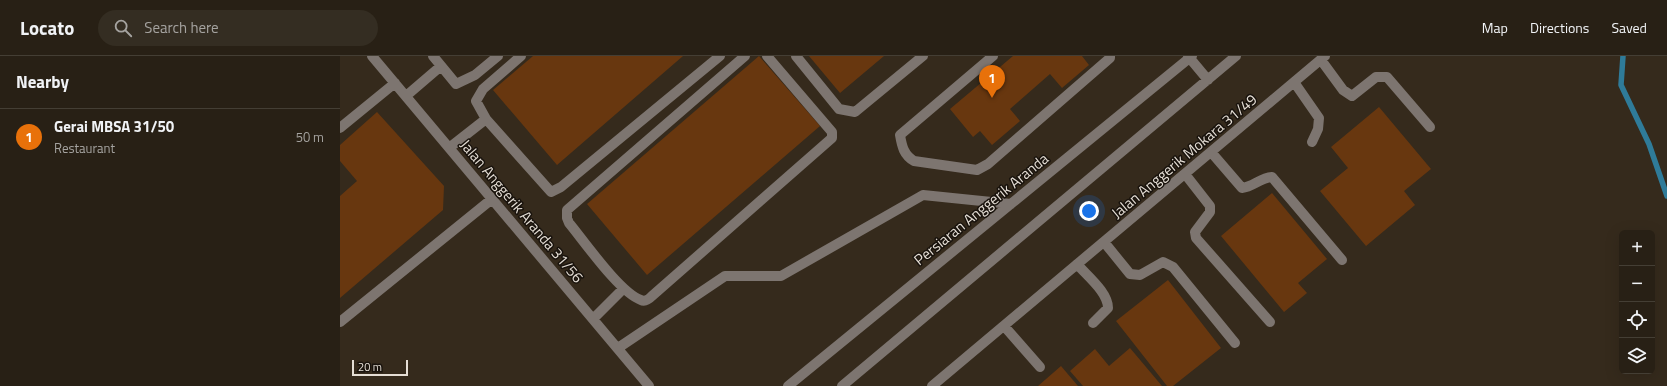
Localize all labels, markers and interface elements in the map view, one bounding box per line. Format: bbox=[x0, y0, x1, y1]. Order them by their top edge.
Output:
search box bbox=[98, 10, 378, 46]
text: Locato bbox=[20, 13, 74, 42]
text: Search here bbox=[144, 16, 219, 39]
icon: search bbox=[112, 17, 134, 39]
text: Map bbox=[1482, 17, 1508, 38]
text: Directions bbox=[1530, 17, 1589, 38]
text: Saved bbox=[1611, 17, 1647, 38]
pin: 1 bbox=[979, 65, 1005, 98]
text: Nearby bbox=[16, 69, 69, 95]
street label: Jalan Anggerik Mokara 31/49 bbox=[1106, 88, 1262, 224]
text: Gerai MBSA 31/50 bbox=[54, 115, 174, 138]
text: 1 bbox=[25, 127, 33, 147]
text: 50 m bbox=[296, 127, 324, 147]
street label: Jalan Anggerik Aranda 31/56 bbox=[455, 134, 589, 288]
text: Restaurant bbox=[54, 138, 115, 158]
street label: Persiaran Anggerik Aranda bbox=[909, 147, 1054, 271]
your location bbox=[1079, 201, 1099, 221]
map controls bbox=[1619, 230, 1655, 374]
button: + bbox=[1619, 230, 1655, 266]
button: − bbox=[1619, 266, 1655, 302]
button: locate bbox=[1619, 302, 1655, 338]
button: layers bbox=[1619, 338, 1655, 374]
scale bar bbox=[352, 358, 408, 377]
text: 20 m bbox=[358, 359, 382, 375]

